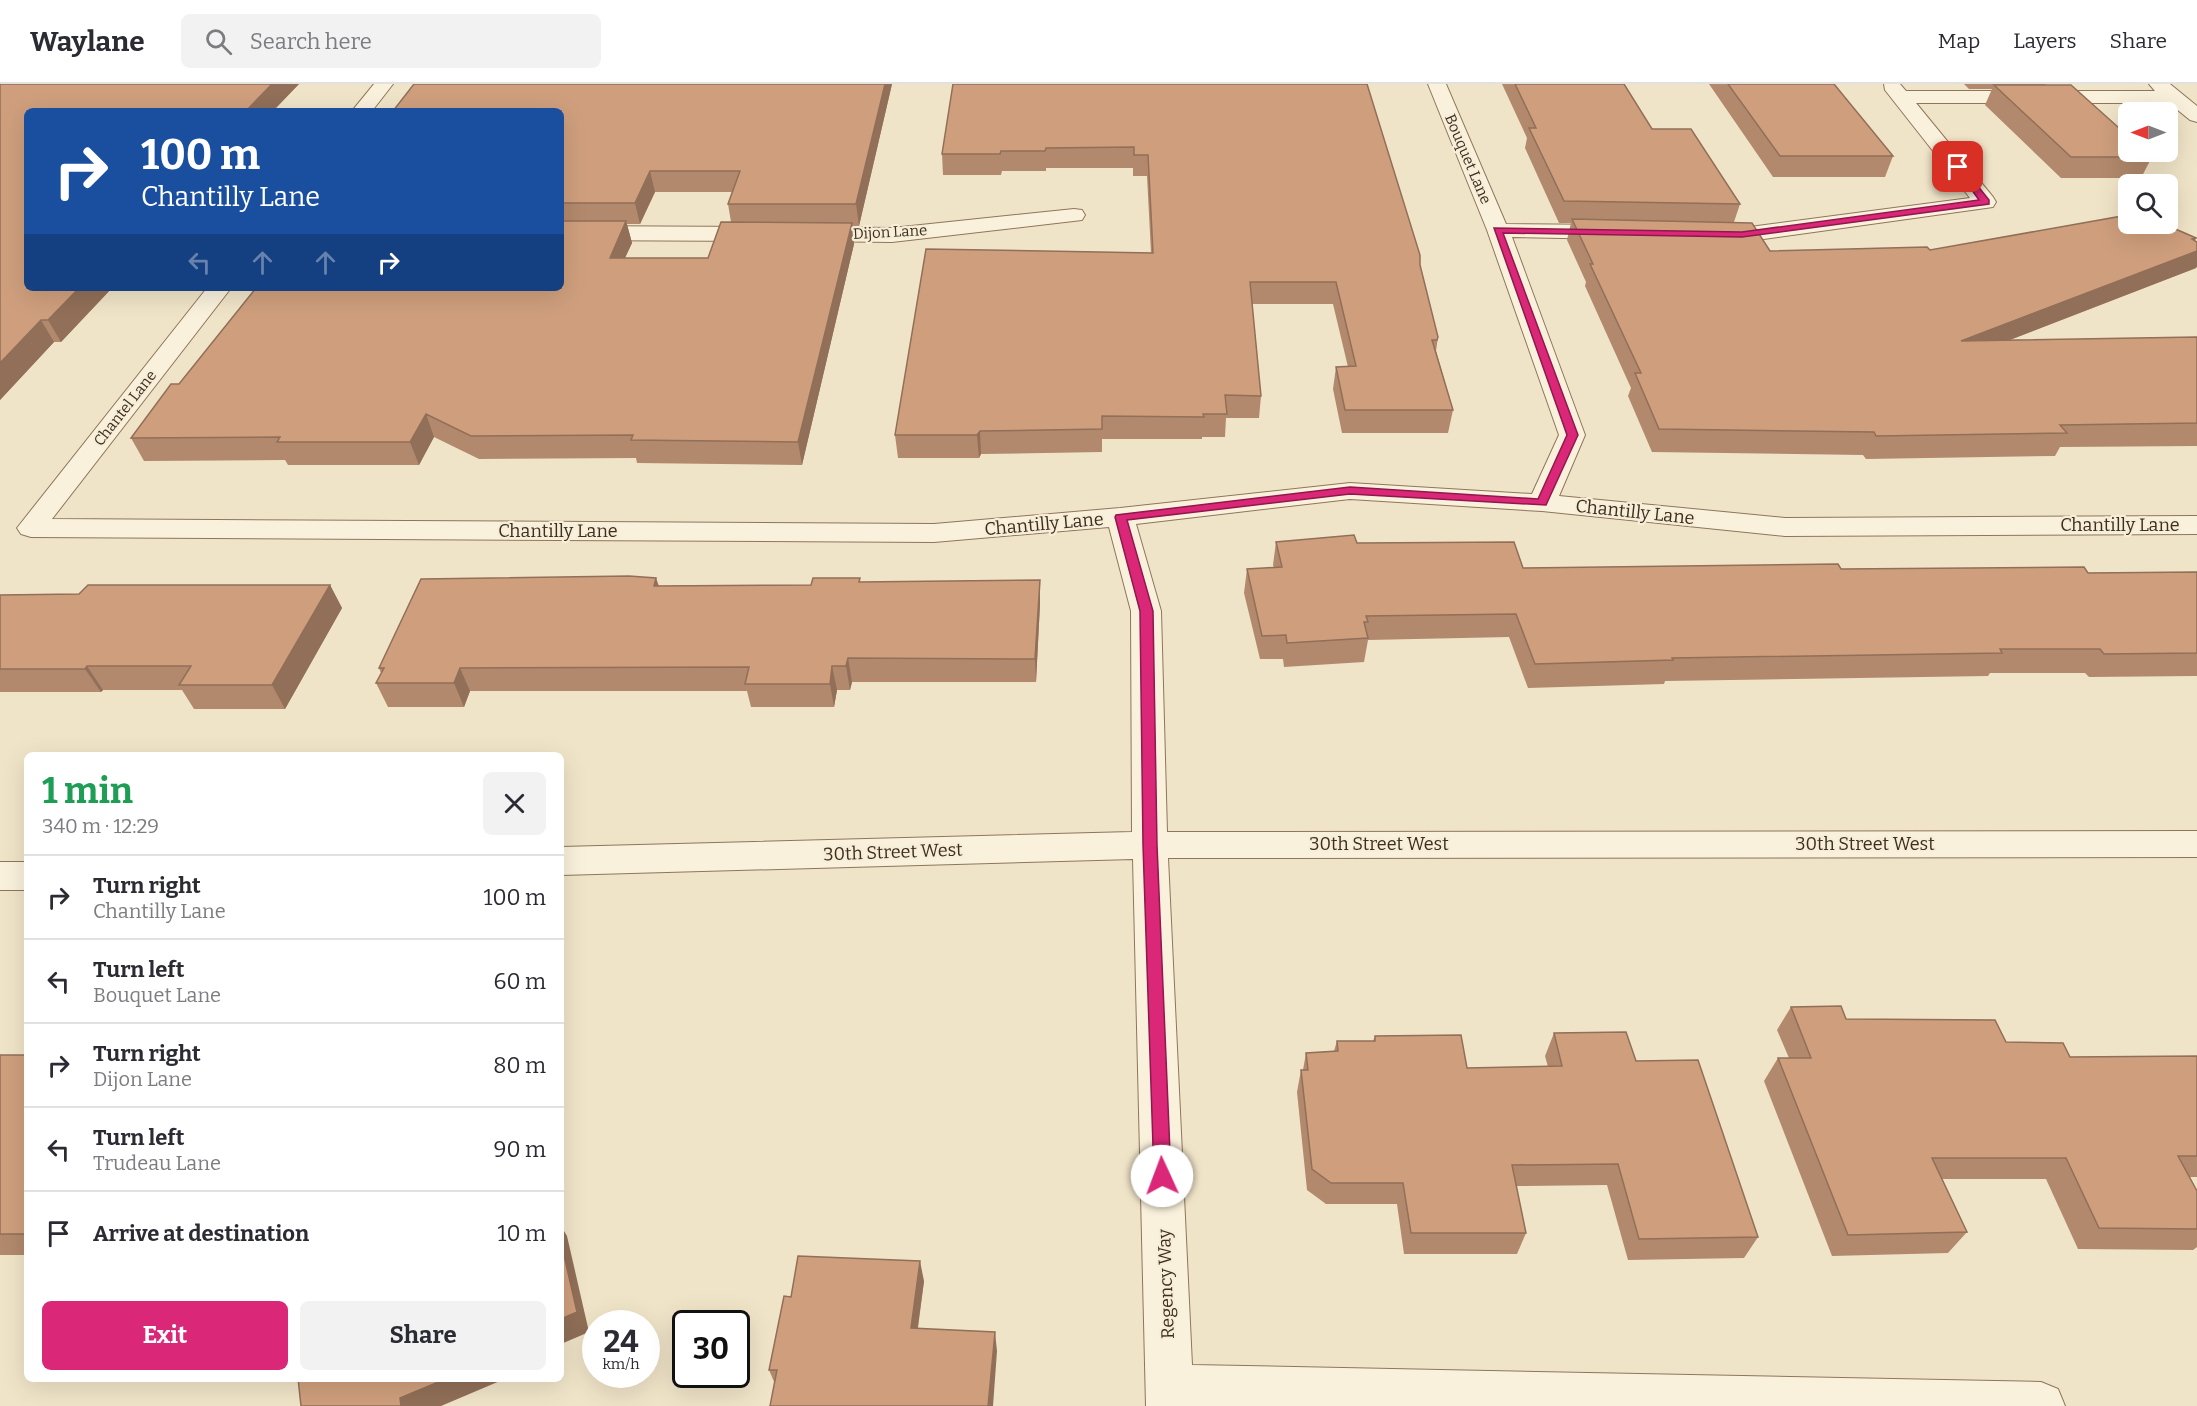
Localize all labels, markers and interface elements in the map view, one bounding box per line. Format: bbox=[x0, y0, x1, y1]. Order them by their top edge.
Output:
search box bbox=[181, 14, 601, 68]
text: Waylane bbox=[30, 25, 145, 58]
icon: search bbox=[202, 25, 235, 58]
text: Search here bbox=[250, 28, 372, 55]
text: Map bbox=[1938, 28, 1980, 54]
text: Layers bbox=[2013, 28, 2077, 54]
text: Share bbox=[2110, 28, 2167, 54]
north arrow bbox=[2118, 102, 2178, 162]
map controls bbox=[2118, 102, 2178, 234]
street label: Bouquet Lane bbox=[1441, 111, 1495, 207]
text: 100 m bbox=[141, 130, 260, 180]
icon: right bbox=[42, 132, 120, 210]
pin bbox=[1932, 141, 1983, 192]
icon: arrive bbox=[1941, 150, 1974, 183]
button: search bbox=[2118, 174, 2178, 234]
text: Chantilly Lane bbox=[141, 181, 320, 213]
street label: Dijon Lane bbox=[852, 221, 928, 243]
icon: left bbox=[183, 246, 216, 279]
icon: ahead bbox=[246, 246, 279, 279]
icon: ahead bbox=[309, 246, 342, 279]
icon: right bbox=[372, 246, 405, 279]
street label: Chantel Lane bbox=[90, 367, 160, 449]
street label: Chantilly Lane bbox=[1574, 495, 1696, 529]
street label: Chantilly Lane bbox=[984, 508, 1104, 540]
street label: Chantilly Lane bbox=[2060, 514, 2180, 536]
street label: Chantilly Lane bbox=[498, 520, 618, 542]
text: 1 min bbox=[42, 769, 133, 813]
button: close bbox=[483, 772, 546, 835]
text: 340 m · 12:29 bbox=[42, 814, 159, 838]
street label: 30th Street West bbox=[1309, 833, 1449, 855]
street label: 30th Street West bbox=[1795, 833, 1935, 855]
street label: 30th Street West bbox=[823, 839, 964, 865]
text: Turn right bbox=[93, 872, 201, 899]
icon: right bbox=[42, 881, 75, 914]
text: 100 m bbox=[483, 884, 546, 911]
text: Chantilly Lane bbox=[93, 899, 226, 923]
text: Turn left bbox=[93, 956, 185, 983]
icon: left bbox=[42, 965, 75, 998]
text: 60 m bbox=[494, 968, 546, 995]
text: Bouquet Lane bbox=[93, 983, 221, 1007]
text: Turn right bbox=[93, 1040, 201, 1067]
icon: right bbox=[42, 1049, 75, 1082]
text: 80 m bbox=[493, 1052, 546, 1079]
text: Dijon Lane bbox=[93, 1067, 192, 1091]
text: Turn left bbox=[93, 1124, 185, 1151]
icon: left bbox=[42, 1133, 75, 1166]
text: 90 m bbox=[494, 1136, 546, 1163]
position arrow bbox=[1130, 1144, 1194, 1208]
text: Trudeau Lane bbox=[93, 1151, 221, 1175]
icon: arrive bbox=[42, 1217, 75, 1250]
text: Arrive at destination bbox=[93, 1220, 309, 1247]
text: 10 m bbox=[498, 1220, 546, 1247]
street label: Regency Way bbox=[1153, 1228, 1179, 1339]
button: Exit bbox=[42, 1301, 288, 1370]
button: Share bbox=[300, 1301, 546, 1370]
speed limit sign: 30 bbox=[672, 1310, 750, 1388]
text: 24 bbox=[603, 1324, 639, 1360]
text: km/h bbox=[602, 1355, 640, 1373]

